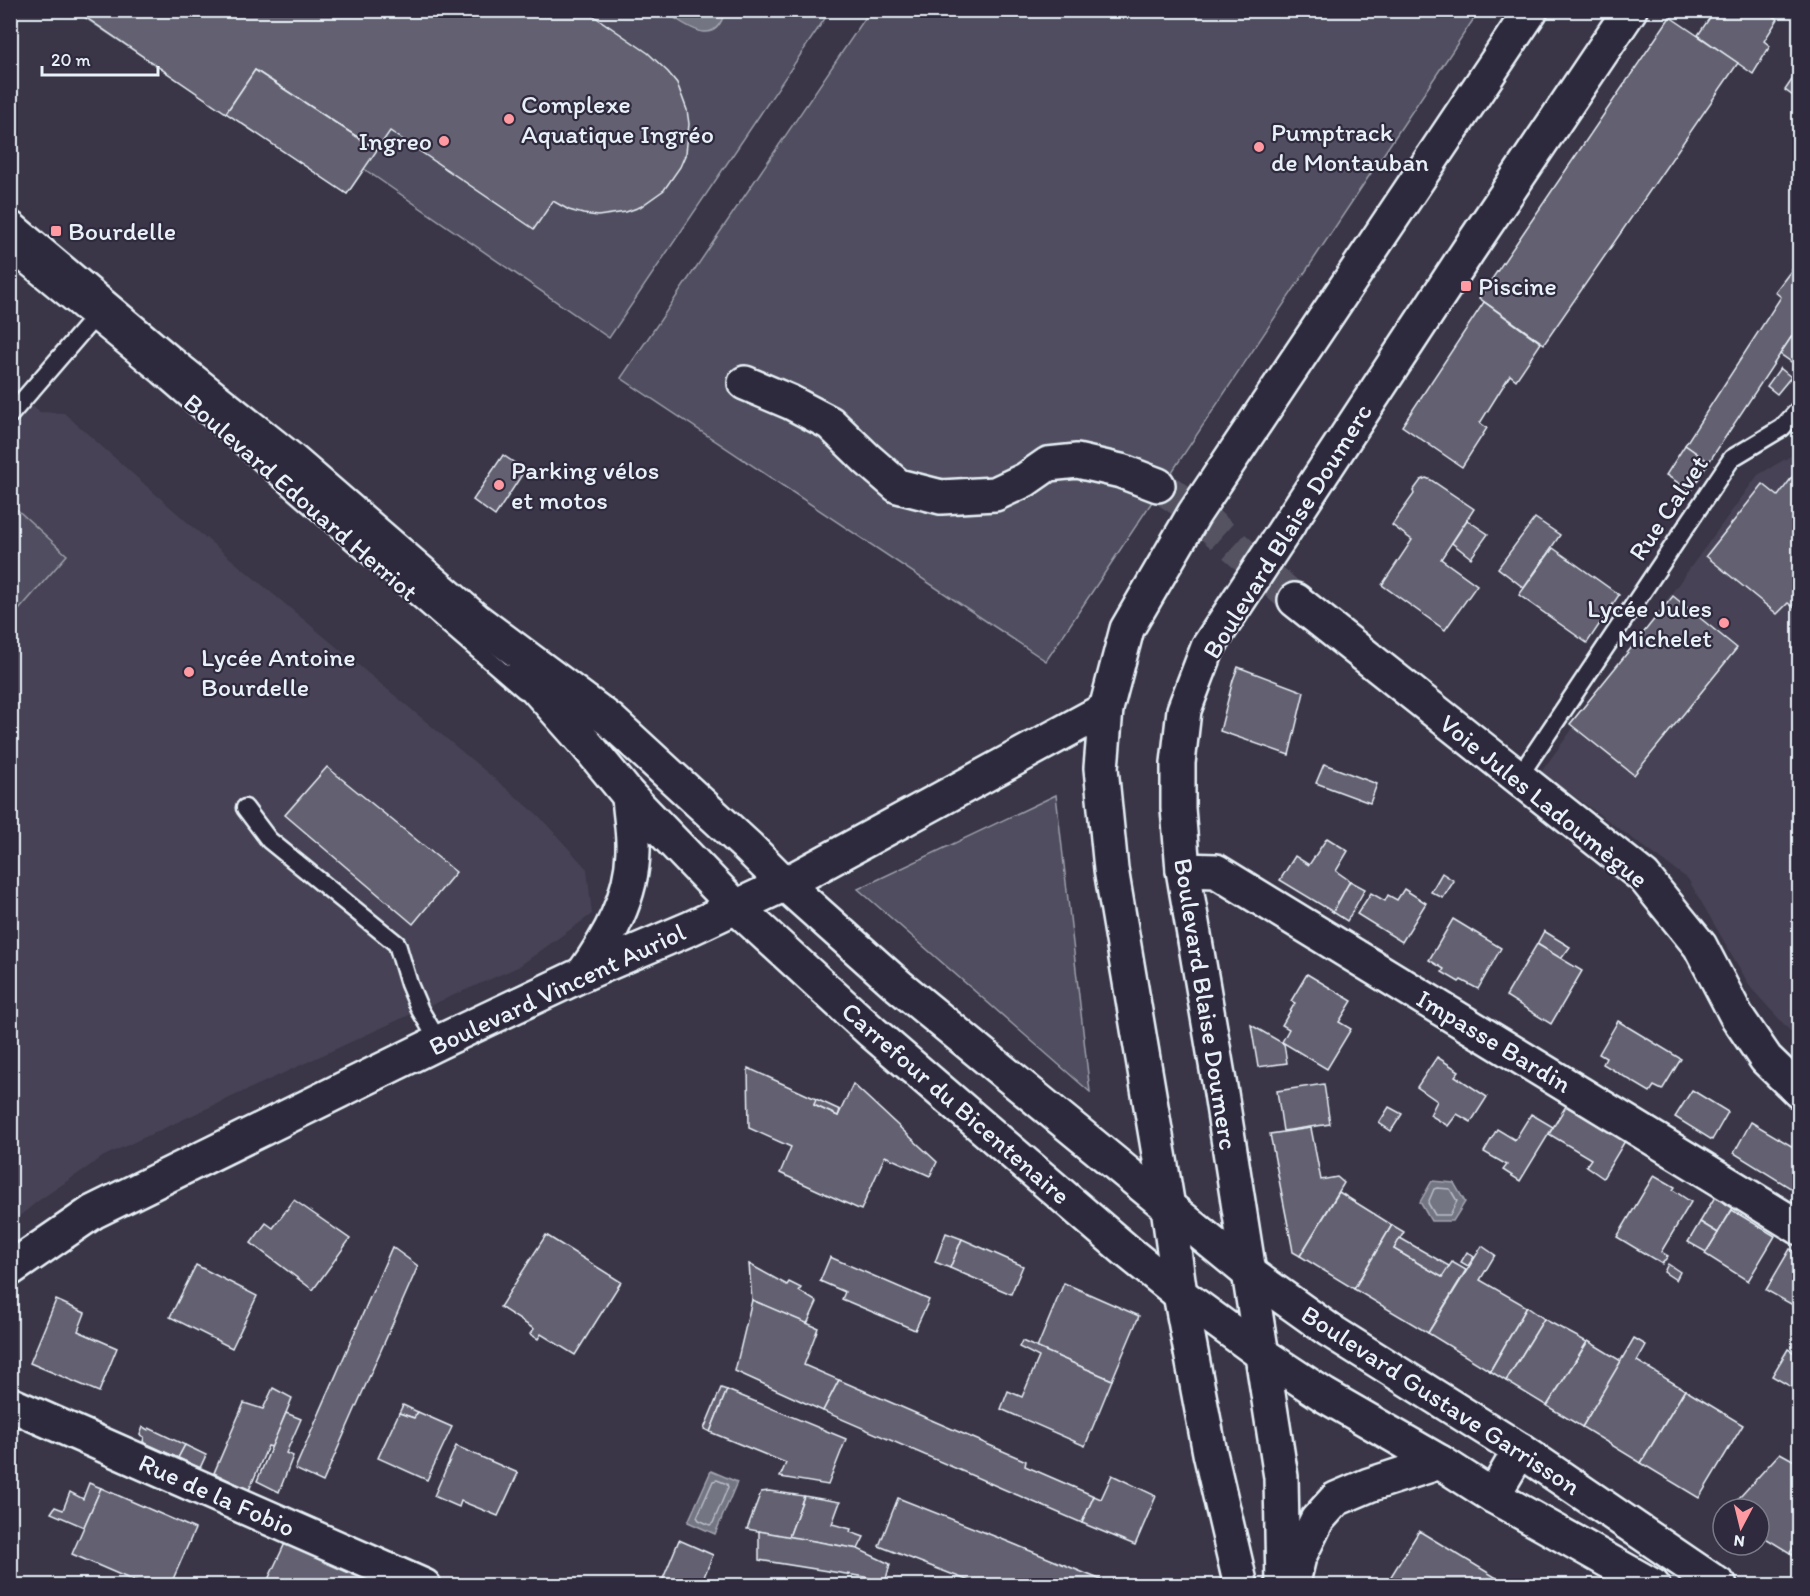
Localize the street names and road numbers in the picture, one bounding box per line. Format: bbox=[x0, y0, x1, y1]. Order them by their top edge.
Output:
street label: Boulevard Edouard Herriot bbox=[177, 386, 425, 608]
street label: Boulevard Blaise Doumerc bbox=[1195, 397, 1379, 665]
street label: Rue Calvet bbox=[1621, 449, 1715, 567]
street label: Voie Jules Ladoumègue bbox=[1433, 707, 1655, 895]
street label: Boulevard Blaise Doumerc bbox=[1167, 856, 1245, 1152]
street label: Boulevard Vincent Auriol bbox=[424, 915, 690, 1063]
street label: Impasse Bardin bbox=[1411, 982, 1577, 1100]
street label: Carrefour du Bicentenaire bbox=[835, 995, 1077, 1211]
street label: Boulevard Gustave Garrisson bbox=[1295, 1298, 1587, 1502]
street label: Rue de la Fobio bbox=[134, 1446, 300, 1544]

